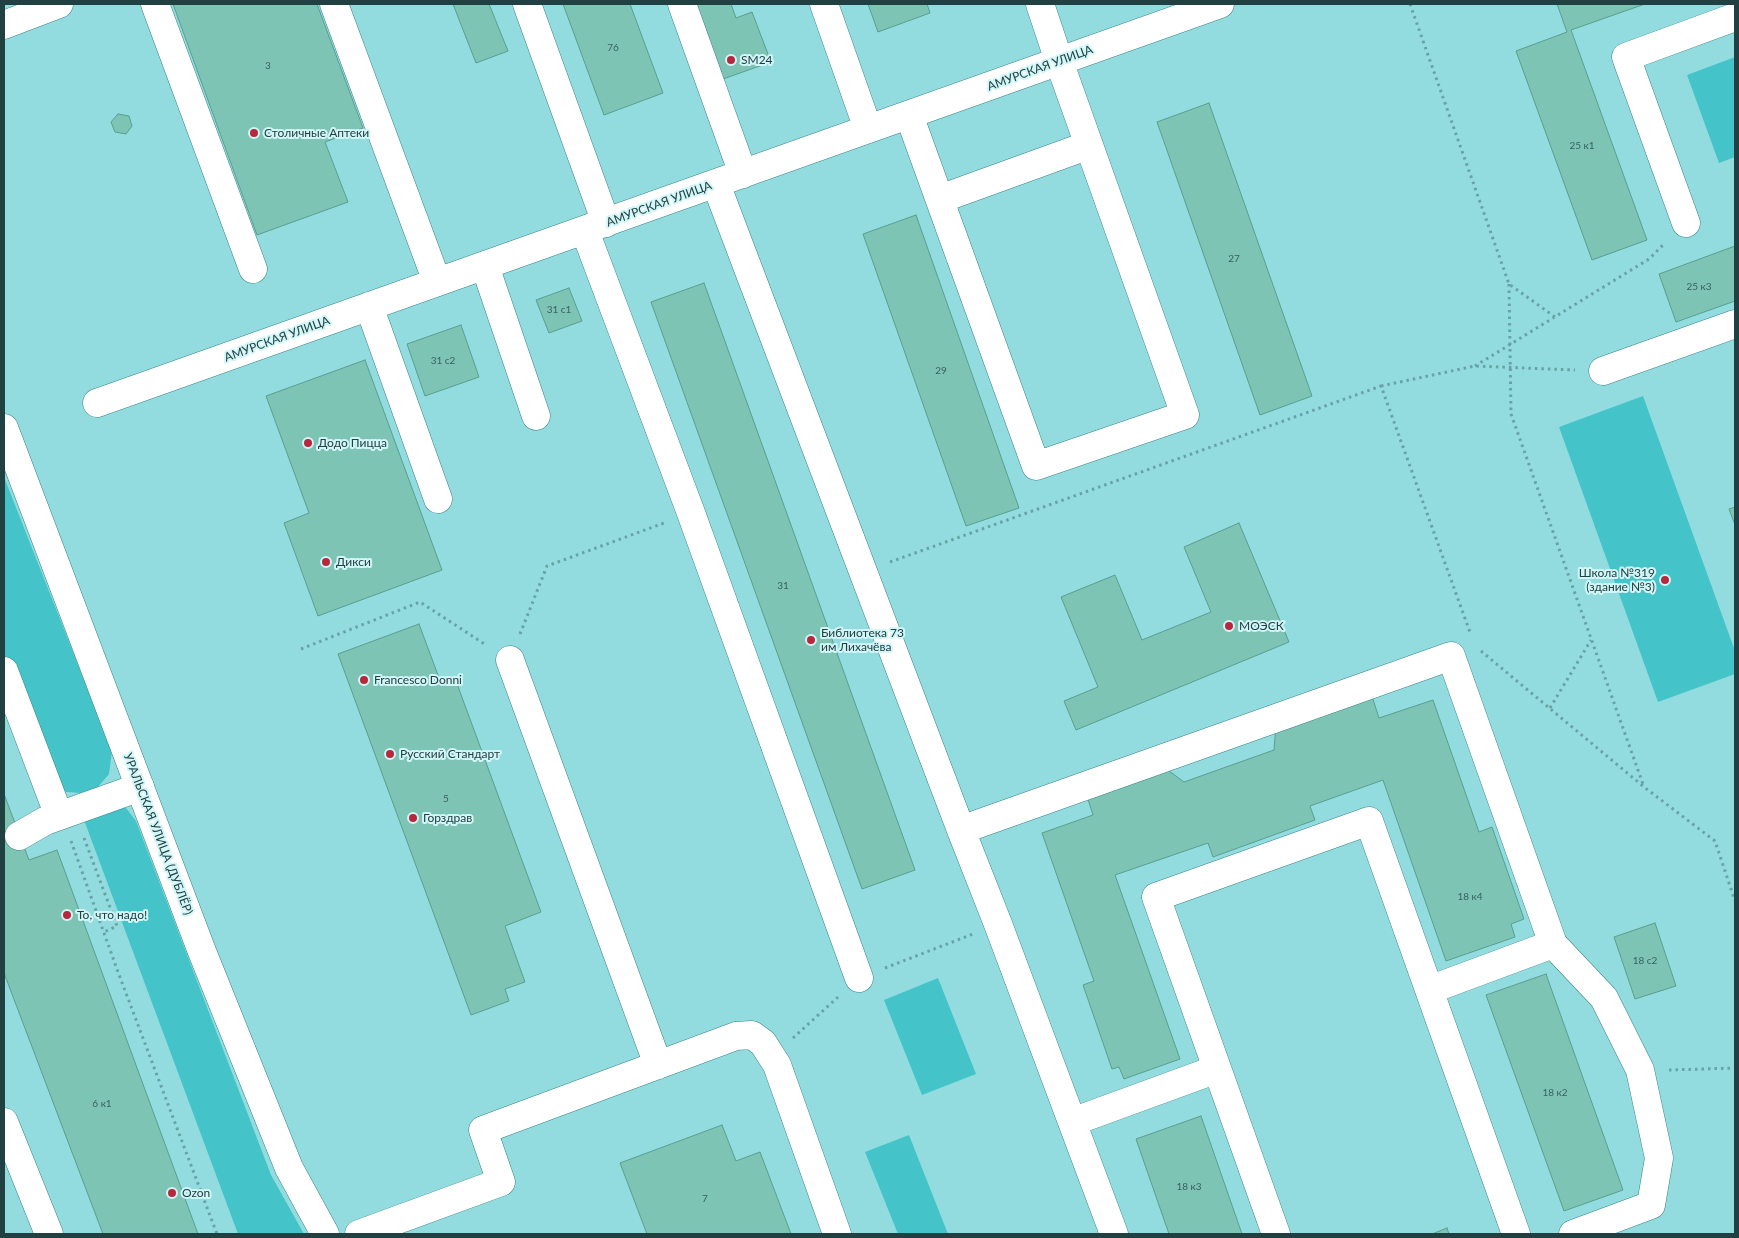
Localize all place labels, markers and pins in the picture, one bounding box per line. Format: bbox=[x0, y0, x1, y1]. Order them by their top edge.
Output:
place label: SM24 bbox=[741, 53, 773, 67]
marker: SM24 bbox=[725, 54, 737, 66]
place label: Столичные Аптеки bbox=[264, 126, 369, 140]
marker: Столичные Аптеки bbox=[248, 127, 260, 139]
place label: Додо Пицца bbox=[318, 436, 387, 450]
marker: Додо Пицца bbox=[302, 437, 314, 449]
place label: Дикси bbox=[336, 555, 371, 569]
marker: Дикси bbox=[320, 556, 332, 568]
place label: Школа №319 (здание №3) bbox=[1579, 566, 1655, 594]
marker: Школа №319 (здание №3) bbox=[1659, 574, 1671, 586]
place label: МОЭСК bbox=[1239, 619, 1284, 633]
marker: МОЭСК bbox=[1223, 620, 1235, 632]
place label: Библиотека 73 им Лихачёва bbox=[821, 626, 904, 654]
marker: Библиотека 73 им Лихачёва bbox=[805, 634, 817, 646]
place label: Francesco Donni bbox=[374, 673, 462, 687]
marker: Francesco Donni bbox=[358, 674, 370, 686]
place label: Русский Стандарт bbox=[400, 747, 500, 761]
marker: Русский Стандарт bbox=[384, 748, 396, 760]
place label: Горздрав bbox=[423, 811, 472, 825]
marker: Горздрав bbox=[407, 812, 419, 824]
place label: То, что надо! bbox=[77, 908, 147, 922]
marker: То, что надо! bbox=[61, 909, 73, 921]
place label: Ozon bbox=[182, 1186, 210, 1200]
marker: Ozon bbox=[166, 1187, 178, 1199]

